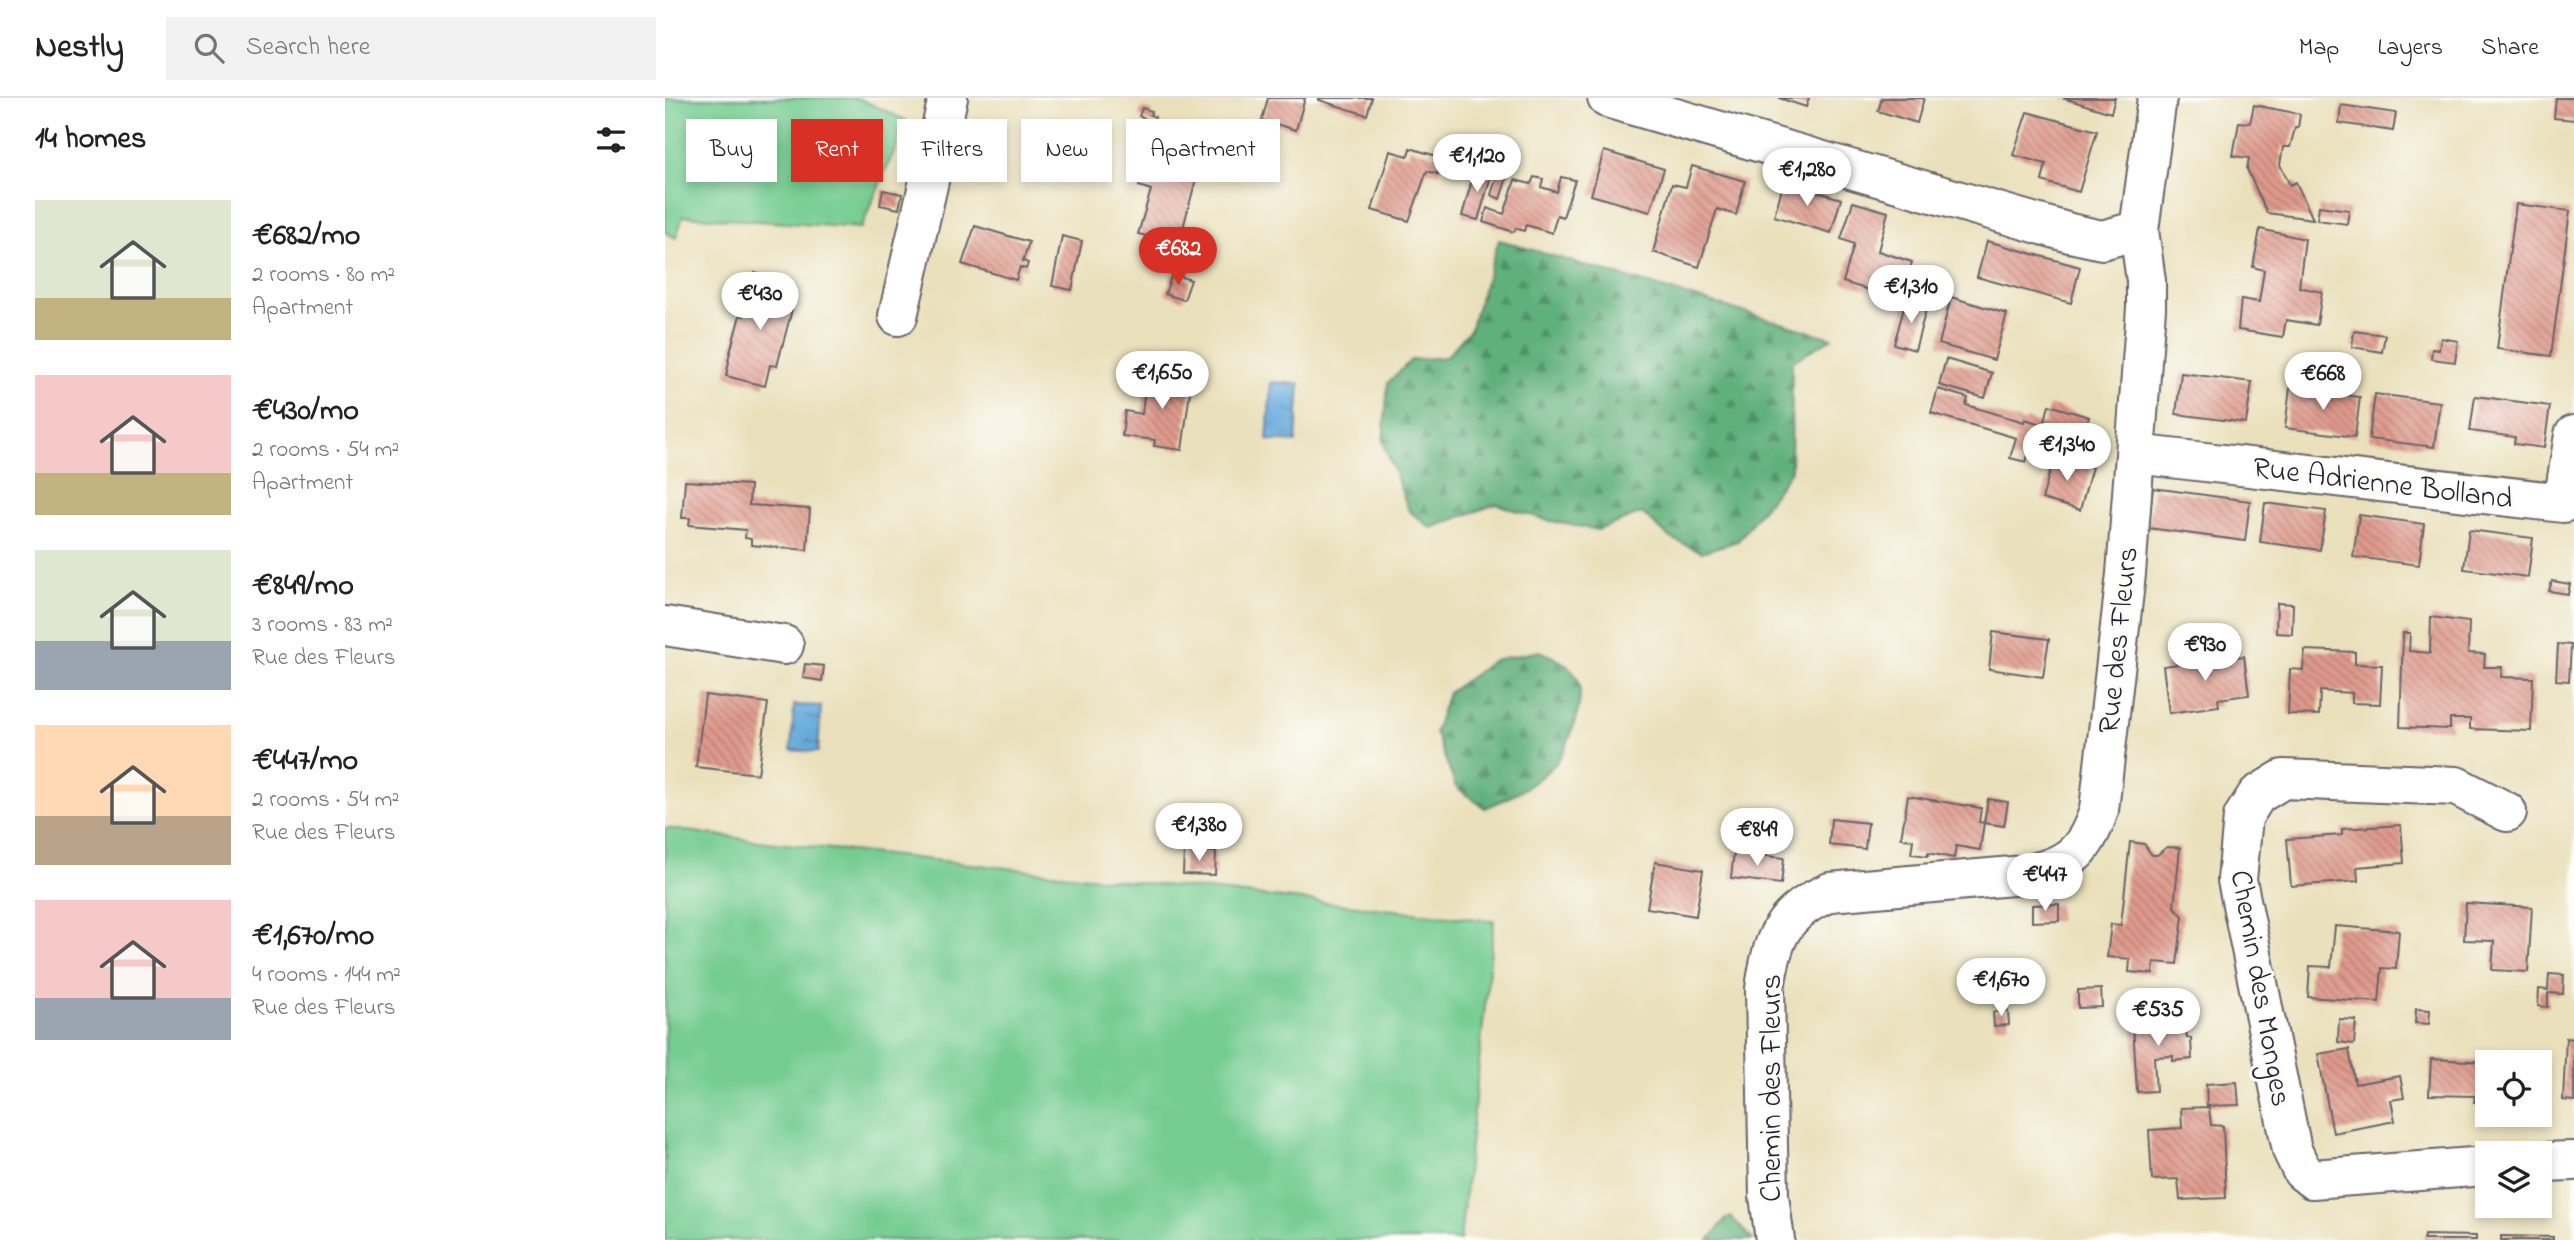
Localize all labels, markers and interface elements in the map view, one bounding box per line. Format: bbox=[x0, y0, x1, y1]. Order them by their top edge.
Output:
search box bbox=[166, 17, 656, 80]
text: Nestly bbox=[35, 24, 124, 72]
icon: search bbox=[190, 29, 228, 67]
text: Search here bbox=[246, 29, 370, 67]
text: Map bbox=[2299, 31, 2339, 66]
text: Layers bbox=[2377, 31, 2443, 66]
text: Share bbox=[2481, 31, 2539, 66]
text: 14 homes bbox=[35, 118, 146, 162]
chip: Buy bbox=[686, 119, 777, 182]
chip: Rent bbox=[791, 119, 883, 182]
chip: Filters bbox=[897, 119, 1007, 182]
chip: New bbox=[1021, 119, 1112, 182]
chip: Apartment bbox=[1126, 119, 1280, 182]
icon: filters bbox=[592, 121, 630, 159]
pin: €1,120 bbox=[1420, 134, 1534, 194]
text: €1,120 bbox=[1449, 140, 1505, 173]
pin: €1,280 bbox=[1750, 148, 1864, 208]
text: €1,280 bbox=[1778, 154, 1836, 187]
text: €682/mo bbox=[252, 215, 360, 259]
icon: home bbox=[91, 228, 175, 312]
pin: €682 bbox=[1137, 228, 1219, 287]
text: €682 bbox=[1155, 233, 1201, 266]
text: 2 rooms · 80 m² bbox=[252, 259, 395, 292]
pin: €1,310 bbox=[1854, 266, 1968, 325]
text: €1,310 bbox=[1884, 271, 1938, 304]
pin: €430 bbox=[719, 272, 801, 332]
text: €430 bbox=[738, 278, 782, 311]
text: Apartment bbox=[252, 292, 353, 325]
pin: €1,650 bbox=[1105, 352, 1219, 411]
pin: €668 bbox=[2282, 352, 2364, 412]
text: €1,650 bbox=[1132, 357, 1192, 390]
text: €668 bbox=[2301, 358, 2345, 391]
text: €430/mo bbox=[252, 390, 359, 434]
icon: home bbox=[91, 403, 175, 487]
pin: €1,340 bbox=[2010, 424, 2124, 483]
text: €1,340 bbox=[2039, 429, 2095, 462]
text: 2 rooms · 54 m² bbox=[252, 434, 399, 467]
street label: Rue Adrienne Bolland bbox=[2250, 447, 2515, 523]
text: Apartment bbox=[252, 467, 353, 500]
street label: Rue des Fleurs bbox=[2088, 545, 2152, 736]
text: €849/mo bbox=[252, 565, 354, 609]
icon: home bbox=[91, 578, 175, 662]
text: 3 rooms · 83 m² bbox=[252, 609, 393, 642]
pin: €930 bbox=[2164, 624, 2246, 683]
text: €930 bbox=[2184, 629, 2226, 662]
text: Rue des Fleurs bbox=[252, 642, 396, 675]
text: €447/mo bbox=[252, 740, 358, 784]
icon: home bbox=[91, 753, 175, 837]
text: 2 rooms · 54 m² bbox=[252, 784, 399, 817]
pin: €1,380 bbox=[1142, 804, 1256, 863]
pin: €849 bbox=[1716, 808, 1798, 868]
text: €1,380 bbox=[1171, 809, 1227, 842]
text: €849 bbox=[1736, 814, 1778, 847]
text: Rue des Fleurs bbox=[252, 817, 396, 850]
pin: €447 bbox=[2004, 854, 2086, 913]
text: €447 bbox=[2023, 859, 2067, 892]
street label: Chemin des Monges bbox=[2217, 867, 2301, 1110]
text: €1,670/mo bbox=[252, 915, 374, 959]
icon: home bbox=[91, 928, 175, 1012]
pin: €1,670 bbox=[1944, 958, 2058, 1018]
text: 4 rooms · 144 m² bbox=[252, 959, 401, 992]
text: €1,670 bbox=[1973, 964, 2029, 997]
street label: Chemin des Fleurs bbox=[1751, 974, 1795, 1202]
pin: €535 bbox=[2117, 988, 2199, 1048]
text: Rue des Fleurs bbox=[252, 992, 396, 1025]
text: €535 bbox=[2132, 994, 2184, 1027]
map controls bbox=[2475, 1050, 2552, 1218]
button: locate bbox=[2475, 1050, 2552, 1127]
button: layers bbox=[2475, 1141, 2552, 1218]

